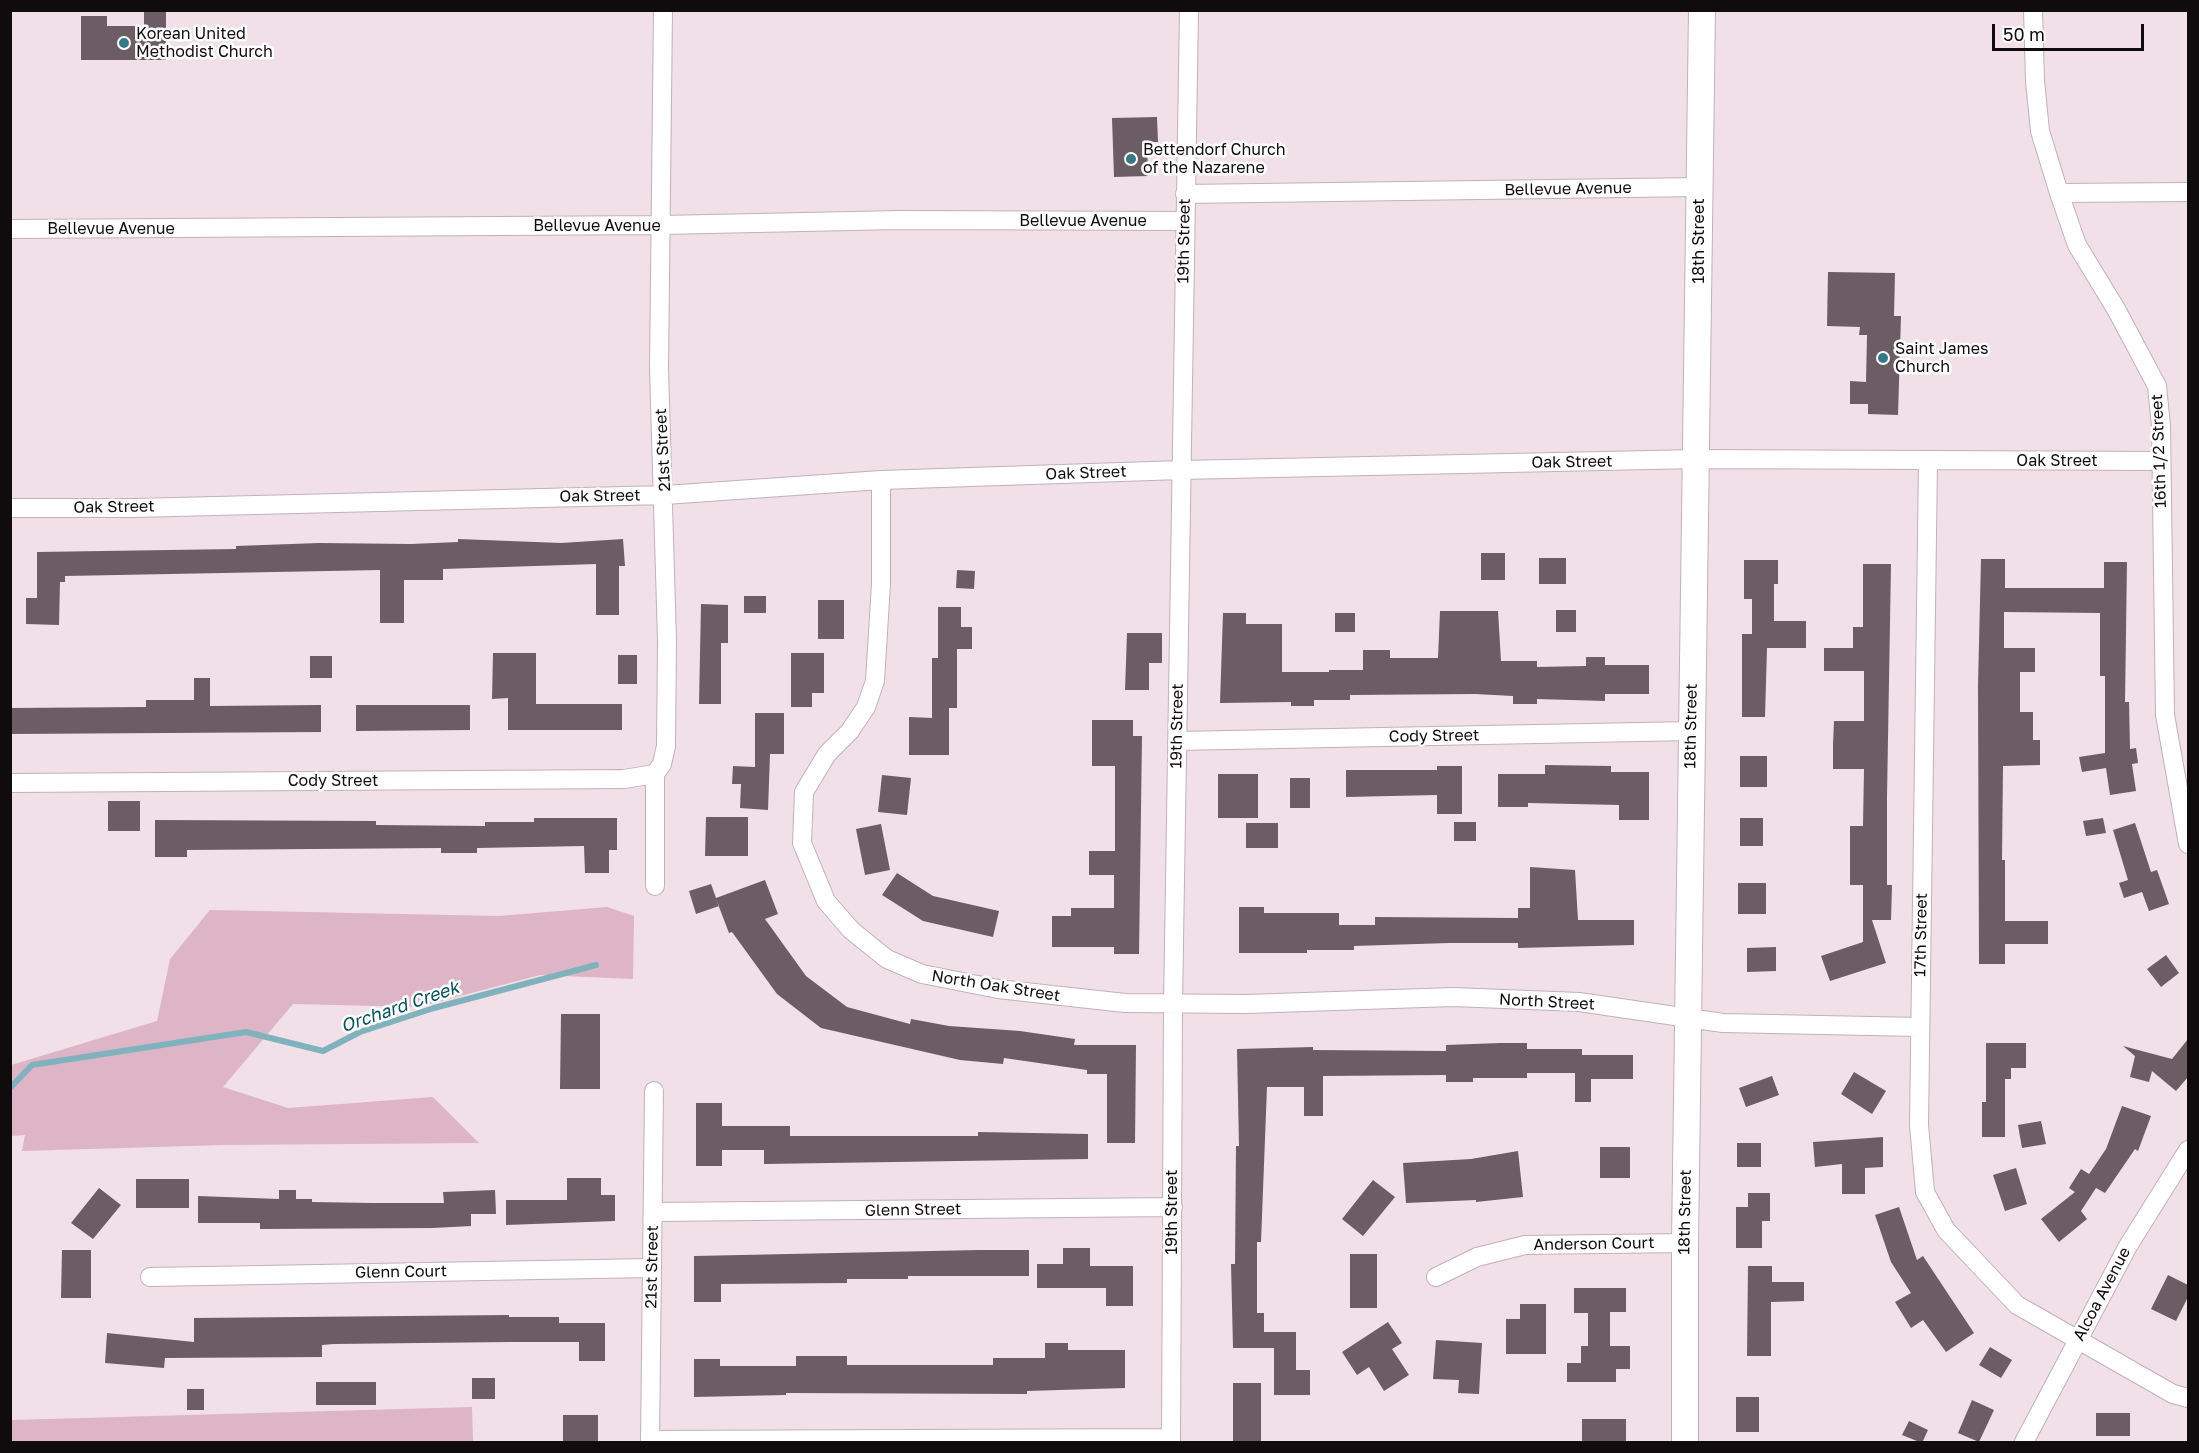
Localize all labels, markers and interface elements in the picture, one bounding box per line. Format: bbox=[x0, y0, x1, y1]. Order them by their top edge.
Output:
scale bar bbox=[1995, 12, 2146, 50]
text: 50 m bbox=[2003, 23, 2045, 45]
place label: Korean United Methodist Church bbox=[136, 24, 273, 62]
marker: Korean United Methodist Church bbox=[117, 36, 131, 50]
place label: Bettendorf Church of the Nazarene bbox=[1143, 140, 1286, 178]
marker: Bettendorf Church of the Nazarene bbox=[1124, 152, 1138, 166]
street label: Bellevue Avenue bbox=[1504, 178, 1632, 200]
street label: 19th Street bbox=[1174, 198, 1194, 284]
street label: 18th Street bbox=[1689, 198, 1709, 284]
street label: Bellevue Avenue bbox=[1019, 211, 1147, 231]
street label: Bellevue Avenue bbox=[533, 216, 661, 236]
street label: Bellevue Avenue bbox=[47, 219, 175, 239]
place label: Saint James Church bbox=[1895, 339, 1988, 377]
marker: Saint James Church bbox=[1876, 351, 1890, 365]
street label: 16th 1/2 Street bbox=[2147, 394, 2171, 508]
street label: 21st Street bbox=[651, 408, 675, 492]
street label: Oak Street bbox=[2016, 451, 2098, 471]
street label: Oak Street bbox=[1531, 452, 1613, 472]
street label: Oak Street bbox=[1045, 462, 1127, 484]
street label: Oak Street bbox=[559, 486, 641, 506]
street label: Oak Street bbox=[73, 497, 155, 517]
street label: 19th Street bbox=[1167, 683, 1187, 769]
street label: 18th Street bbox=[1681, 683, 1701, 769]
street label: Cody Street bbox=[1389, 726, 1479, 746]
street label: Cody Street bbox=[288, 771, 378, 791]
street label: 17th Street bbox=[1911, 893, 1931, 977]
street label: North Oak Street bbox=[930, 966, 1062, 1006]
water label: Orchard Creek bbox=[338, 977, 462, 1037]
street label: North Street bbox=[1499, 990, 1595, 1014]
street label: 19th Street bbox=[1162, 1169, 1182, 1255]
street label: 18th Street bbox=[1675, 1169, 1695, 1255]
street label: Glenn Street bbox=[865, 1200, 961, 1220]
street label: 21st Street bbox=[642, 1225, 662, 1309]
street label: Anderson Court bbox=[1533, 1233, 1655, 1255]
street label: Alcoa Avenue bbox=[2069, 1244, 2135, 1344]
street label: Glenn Court bbox=[355, 1262, 447, 1282]

